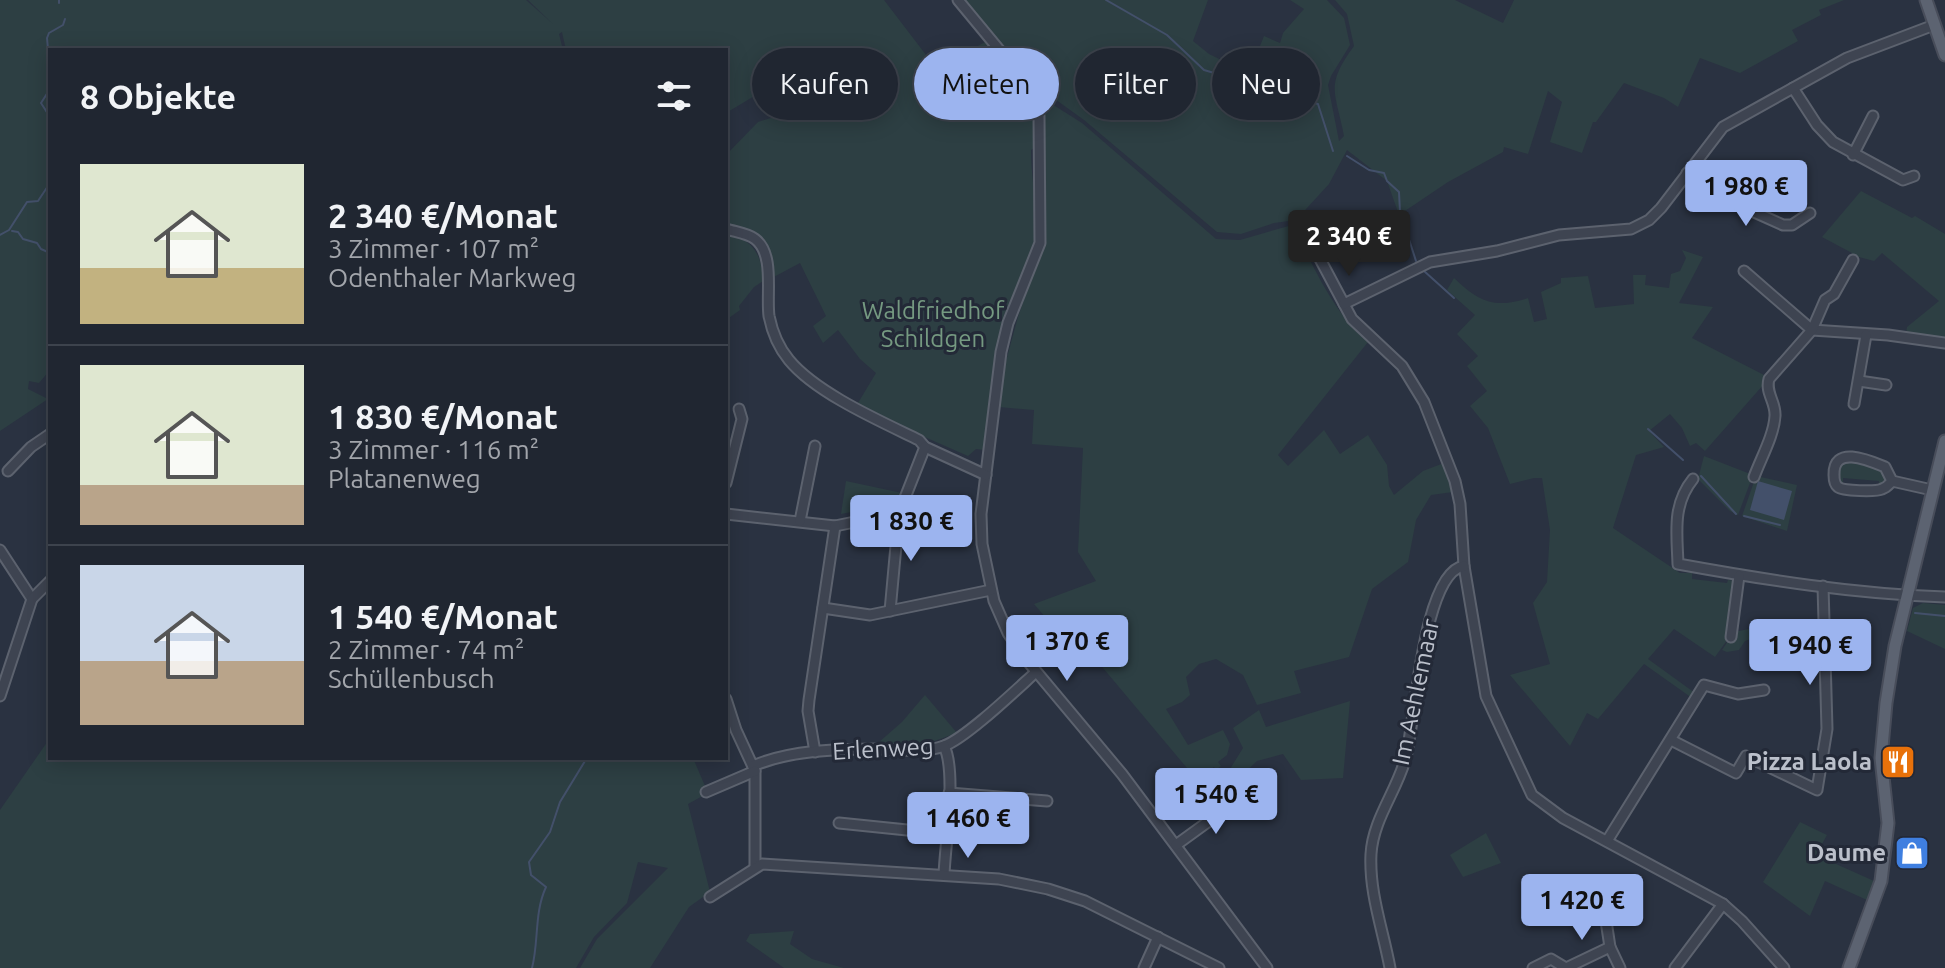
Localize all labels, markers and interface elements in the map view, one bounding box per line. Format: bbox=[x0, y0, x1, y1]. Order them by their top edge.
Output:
chip: Kaufen bbox=[752, 48, 898, 120]
chip: Mieten bbox=[914, 48, 1059, 120]
chip: Filter bbox=[1075, 48, 1196, 120]
chip: Neu bbox=[1212, 48, 1320, 120]
icon: filters bbox=[652, 74, 696, 118]
text: 8 Objekte bbox=[80, 77, 236, 115]
pin: 1 980 € bbox=[1672, 160, 1820, 228]
text: 1 980 € bbox=[1703, 171, 1789, 200]
icon: home bbox=[144, 196, 240, 292]
text: 2 340 €/Monat bbox=[328, 196, 558, 234]
pin: 2 340 € bbox=[1275, 210, 1423, 278]
text: 2 340 € bbox=[1306, 221, 1392, 250]
text: 3 Zimmer · 107 m² bbox=[328, 234, 539, 263]
text: Odenthaler Markweg bbox=[328, 263, 576, 292]
park label: Waldfriedhof Schildgen bbox=[862, 297, 1005, 352]
icon: home bbox=[144, 397, 240, 493]
text: 1 830 €/Monat bbox=[328, 397, 558, 435]
text: 3 Zimmer · 116 m² bbox=[328, 435, 539, 464]
text: Platanenweg bbox=[328, 464, 481, 493]
pin: 1 830 € bbox=[837, 495, 985, 563]
text: 1 830 € bbox=[868, 506, 954, 535]
icon: home bbox=[144, 597, 240, 693]
text: 1 540 €/Monat bbox=[328, 597, 558, 635]
pin: 1 370 € bbox=[993, 615, 1141, 683]
street label: Im Aehlemaar bbox=[1387, 616, 1444, 768]
pin: 1 940 € bbox=[1736, 619, 1884, 687]
text: 1 370 € bbox=[1024, 626, 1110, 655]
text: 1 940 € bbox=[1767, 630, 1853, 659]
text: 2 Zimmer · 74 m² bbox=[328, 635, 524, 664]
text: Schüllenbusch bbox=[328, 664, 495, 693]
street label: Erlenweg bbox=[832, 732, 934, 765]
restaurant icon: Pizza Laola bbox=[1879, 743, 1917, 781]
place label: Pizza Laola bbox=[1747, 748, 1872, 775]
pin: 1 540 € bbox=[1142, 768, 1290, 836]
text: 1 540 € bbox=[1173, 779, 1259, 808]
pin: 1 460 € bbox=[894, 792, 1042, 860]
text: 1 460 € bbox=[925, 803, 1011, 832]
shop icon: Daume bbox=[1893, 834, 1931, 872]
place label: Daume bbox=[1807, 839, 1886, 866]
pin: 1 420 € bbox=[1508, 874, 1656, 942]
text: 1 420 € bbox=[1539, 885, 1625, 914]

